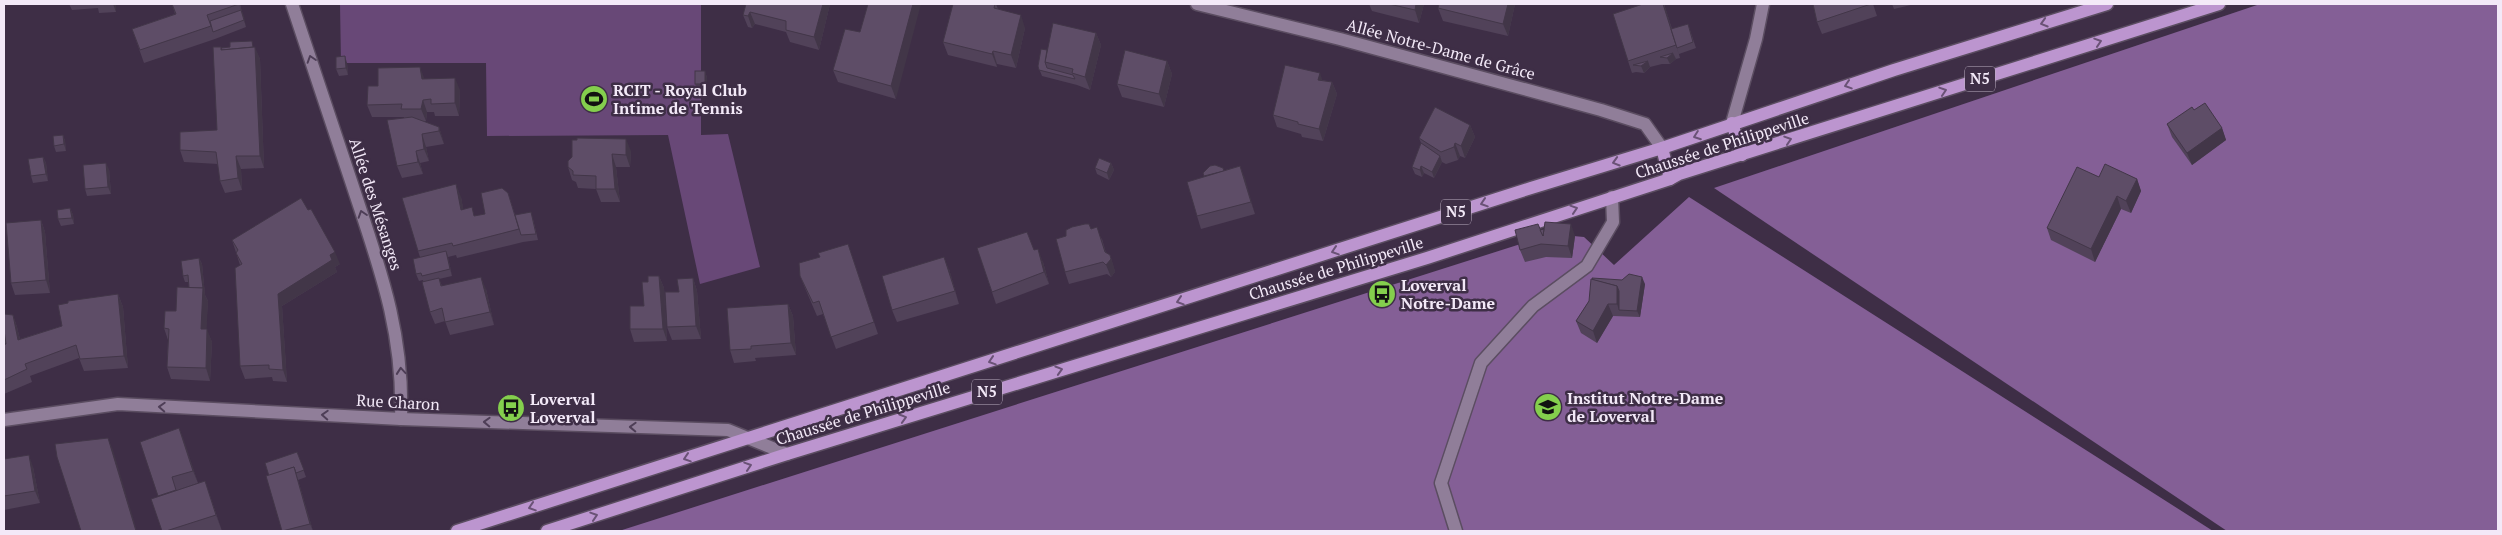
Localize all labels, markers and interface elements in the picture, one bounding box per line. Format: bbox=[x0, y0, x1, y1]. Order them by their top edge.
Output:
street label: Allée Notre-Dame de Grâce bbox=[1344, 13, 1538, 85]
one-way arrow bbox=[2041, 18, 2049, 28]
one-way arrow bbox=[2094, 38, 2102, 48]
one-way arrow bbox=[307, 56, 317, 64]
road number: N5 bbox=[1965, 66, 1995, 92]
place label: RCIT - Royal Club Intime de Tennis bbox=[613, 79, 747, 119]
one-way arrow bbox=[1844, 79, 1853, 89]
sports icon: RCIT - Royal Club Intime de Tennis bbox=[579, 84, 609, 114]
one-way arrow bbox=[1939, 87, 1947, 97]
street label: Chaussée de Philippeville bbox=[1632, 106, 1812, 184]
one-way arrow bbox=[1694, 130, 1702, 140]
street label: Allée des Mésanges bbox=[344, 135, 408, 273]
one-way arrow bbox=[1784, 136, 1792, 146]
one-way arrow bbox=[1612, 157, 1620, 167]
one-way arrow bbox=[1481, 197, 1489, 207]
road number: N5 bbox=[1441, 200, 1471, 224]
one-way arrow bbox=[1569, 205, 1577, 215]
one-way arrow bbox=[358, 210, 368, 218]
street label: Chaussée de Philippeville bbox=[1246, 231, 1426, 305]
one-way arrow bbox=[1331, 246, 1340, 256]
place label: Loverval Notre-Dame bbox=[1401, 274, 1496, 314]
bus stop icon: Loverval Notre-Dame bbox=[1367, 279, 1397, 309]
one-way arrow bbox=[1177, 295, 1185, 305]
one-way arrow bbox=[988, 355, 997, 365]
one-way arrow bbox=[1054, 365, 1062, 375]
one-way arrow bbox=[396, 366, 407, 374]
street label: Chaussée de Philippeville bbox=[773, 376, 953, 450]
road number: N5 bbox=[972, 380, 1002, 404]
place label: Institut Notre-Dame de Loverval bbox=[1567, 387, 1724, 427]
place label: Loverval Loverval bbox=[530, 388, 595, 428]
street label: Rue Charon bbox=[356, 389, 441, 415]
school or university icon: Institut Notre-Dame de Loverval bbox=[1533, 392, 1563, 422]
bus stop icon: Loverval Loverval bbox=[496, 393, 526, 423]
one-way arrow bbox=[158, 401, 166, 412]
one-way arrow bbox=[320, 410, 328, 421]
one-way arrow bbox=[899, 413, 907, 423]
one-way arrow bbox=[483, 417, 491, 428]
one-way arrow bbox=[629, 422, 636, 432]
one-way arrow bbox=[684, 452, 692, 462]
one-way arrow bbox=[744, 462, 752, 472]
one-way arrow bbox=[529, 502, 537, 512]
one-way arrow bbox=[589, 512, 597, 522]

